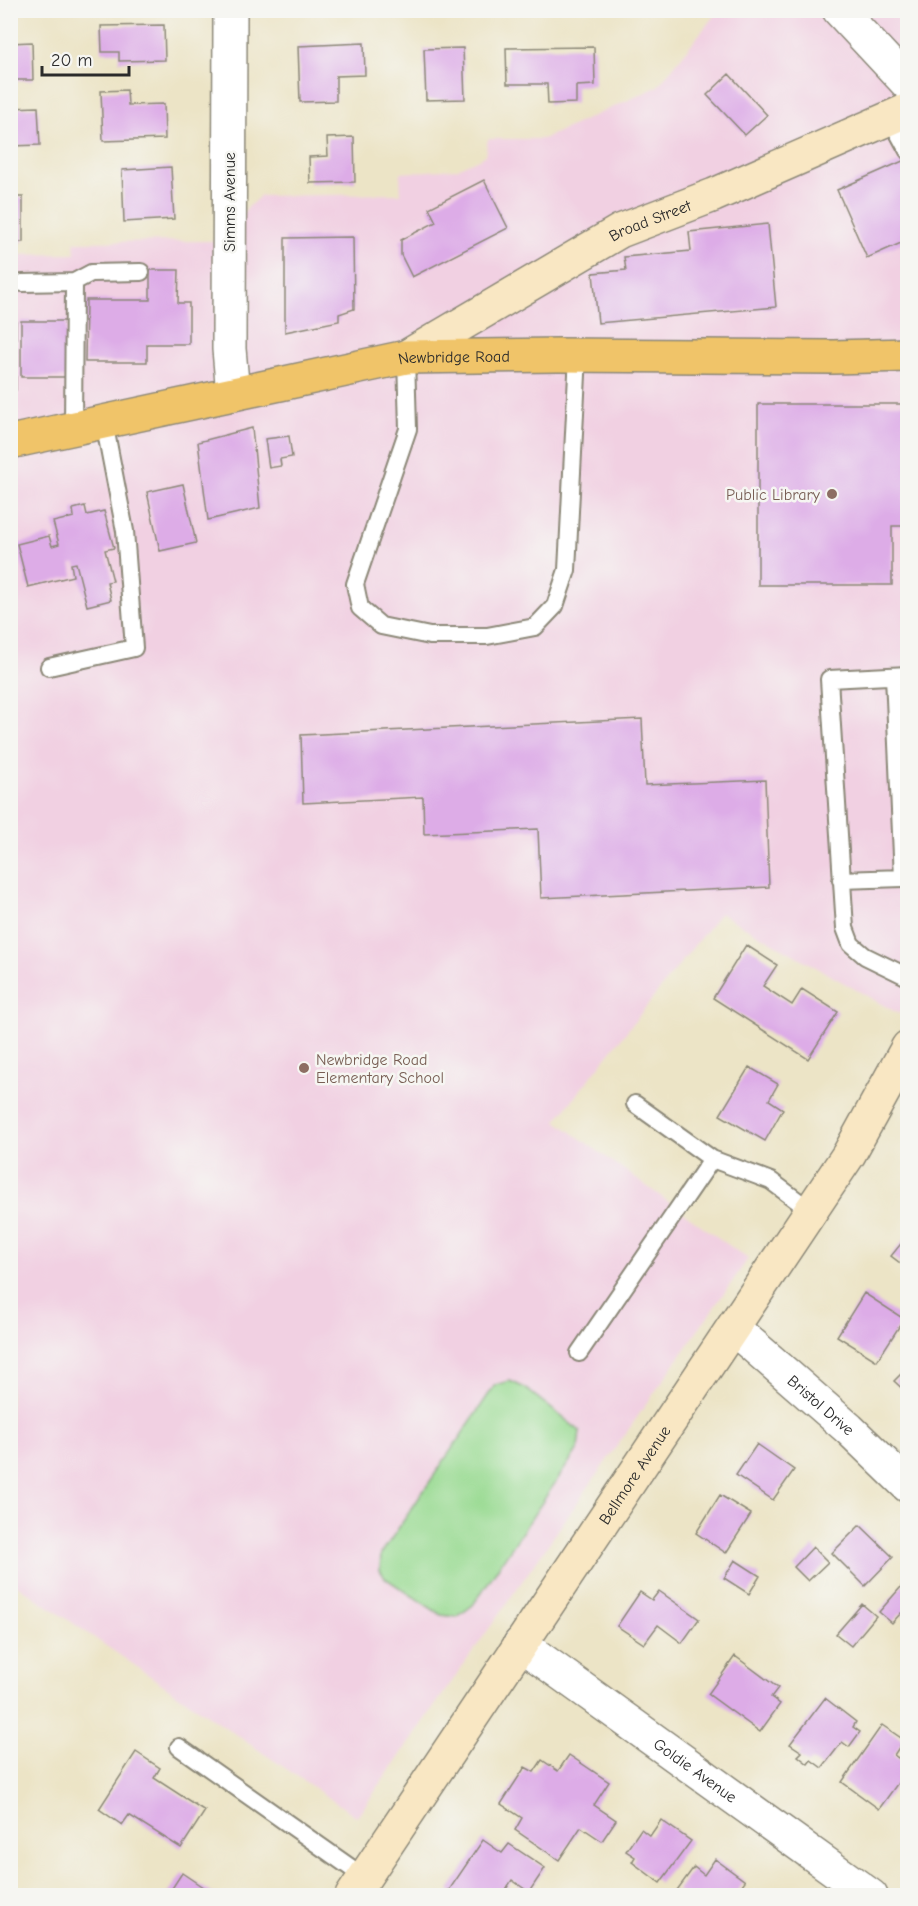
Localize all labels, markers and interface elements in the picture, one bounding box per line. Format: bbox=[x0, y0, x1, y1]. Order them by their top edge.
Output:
scale bar bbox=[42, 39, 129, 77]
text: 20 m bbox=[51, 50, 92, 71]
street label: Simms Avenue bbox=[221, 152, 239, 252]
street label: Broad Street bbox=[606, 197, 694, 246]
street label: Newbridge Road bbox=[397, 348, 510, 368]
place label: Public Library bbox=[726, 486, 821, 504]
marker: Public Library bbox=[825, 487, 839, 501]
place label: Newbridge Road Elementary School bbox=[316, 1051, 444, 1087]
marker: Newbridge Road Elementary School bbox=[297, 1061, 311, 1075]
street label: Bristol Drive bbox=[784, 1372, 858, 1439]
street label: Bellmore Avenue bbox=[596, 1423, 674, 1528]
street label: Goldie Avenue bbox=[650, 1735, 740, 1807]

